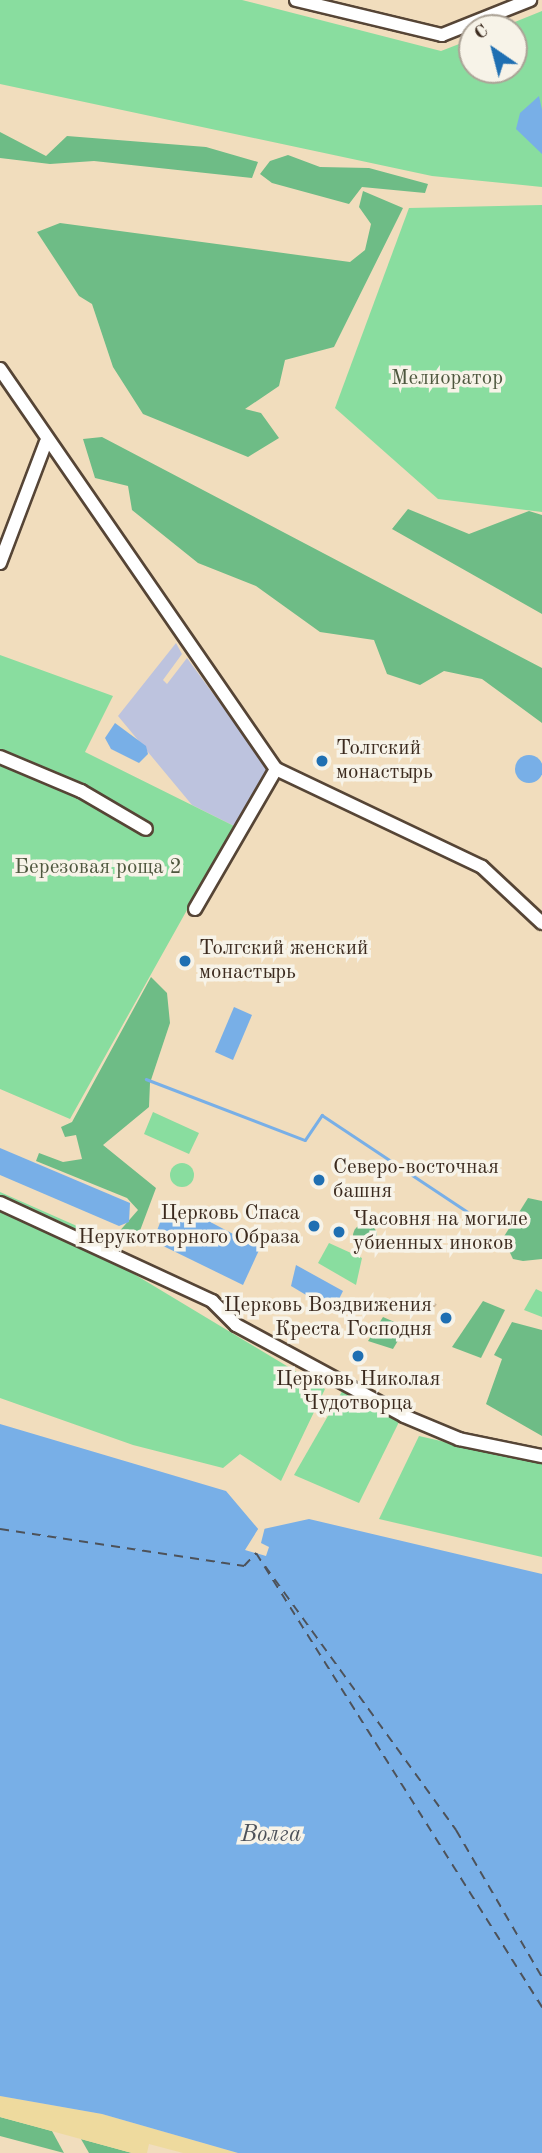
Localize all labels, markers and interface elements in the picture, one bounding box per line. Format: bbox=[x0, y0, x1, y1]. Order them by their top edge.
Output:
north arrow bbox=[458, 14, 528, 84]
text: С bbox=[471, 22, 492, 44]
park label: Мелиоратор bbox=[391, 366, 503, 392]
place label: Толгский монастырь bbox=[336, 736, 433, 786]
marker: Толгский монастырь bbox=[314, 753, 330, 769]
park label: Березовая роща 2 bbox=[14, 855, 182, 881]
place label: Толгский женский монастырь bbox=[199, 936, 368, 986]
marker: Толгский женский монастырь bbox=[177, 953, 193, 969]
place label: Северо-восточная башня bbox=[333, 1155, 499, 1205]
marker: Северо-восточная башня bbox=[311, 1172, 327, 1188]
place label: Церковь Спаса Нерукотворного Образа bbox=[78, 1201, 300, 1251]
place label: Часовня на могиле убиенных иноков bbox=[353, 1207, 528, 1257]
marker: Церковь Спаса Нерукотворного Образа bbox=[306, 1218, 322, 1234]
marker: Часовня на могиле убиенных иноков bbox=[331, 1224, 347, 1240]
place label: Церковь Воздвижения Креста Господня bbox=[224, 1293, 432, 1343]
marker: Церковь Воздвижения Креста Господня bbox=[438, 1310, 454, 1326]
marker: Церковь Николая Чудотворца bbox=[350, 1348, 366, 1364]
place label: Церковь Николая Чудотворца bbox=[276, 1367, 440, 1417]
water label: Волга bbox=[241, 1821, 301, 1849]

